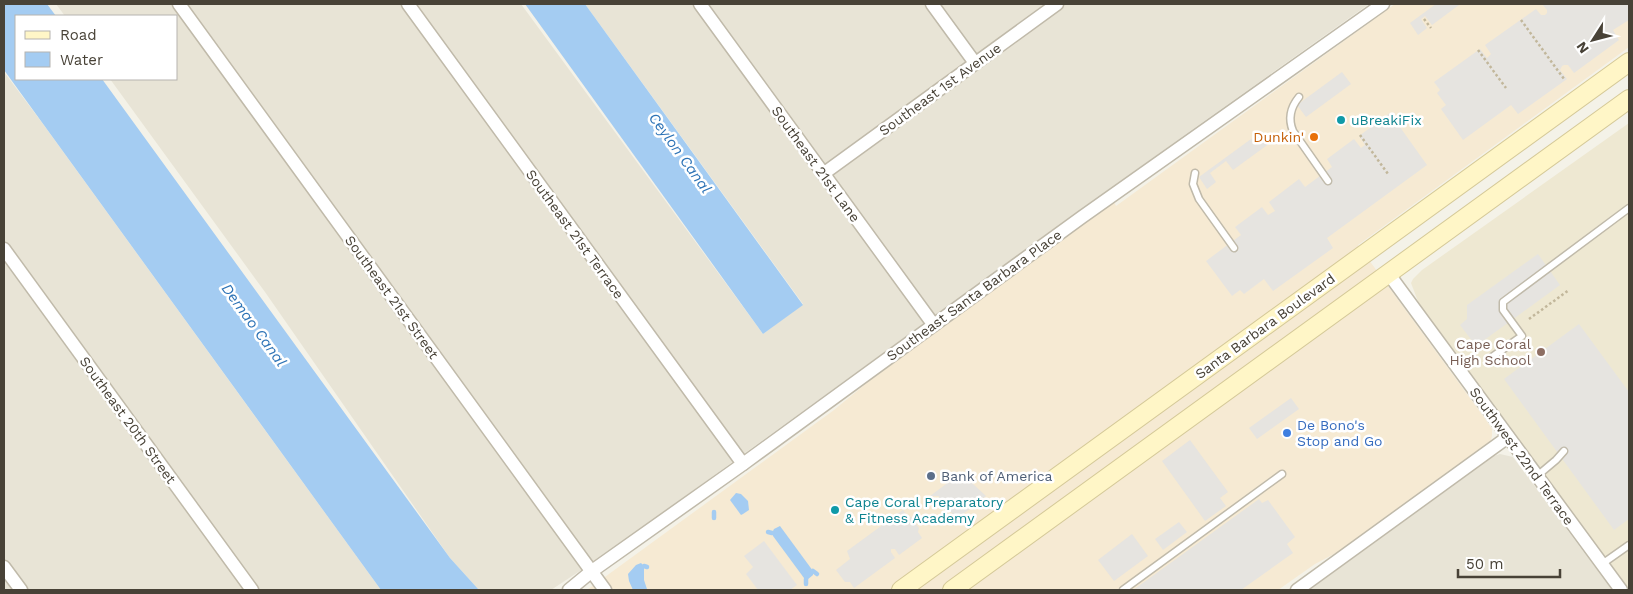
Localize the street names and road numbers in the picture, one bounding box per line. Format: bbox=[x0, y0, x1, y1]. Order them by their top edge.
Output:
street label: Southeast 1st Avenue bbox=[876, 39, 1004, 139]
street label: Southeast 21st Lane bbox=[769, 103, 863, 225]
street label: Southeast 21st Terrace bbox=[523, 166, 627, 302]
street label: Southeast Santa Barbara Place bbox=[883, 226, 1065, 364]
street label: Southeast 21st Street bbox=[342, 232, 442, 362]
street label: Santa Barbara Boulevard bbox=[1192, 270, 1338, 382]
street label: Southeast 20th Street bbox=[77, 353, 179, 487]
street label: Southwest 22nd Terrace bbox=[1467, 384, 1577, 528]

